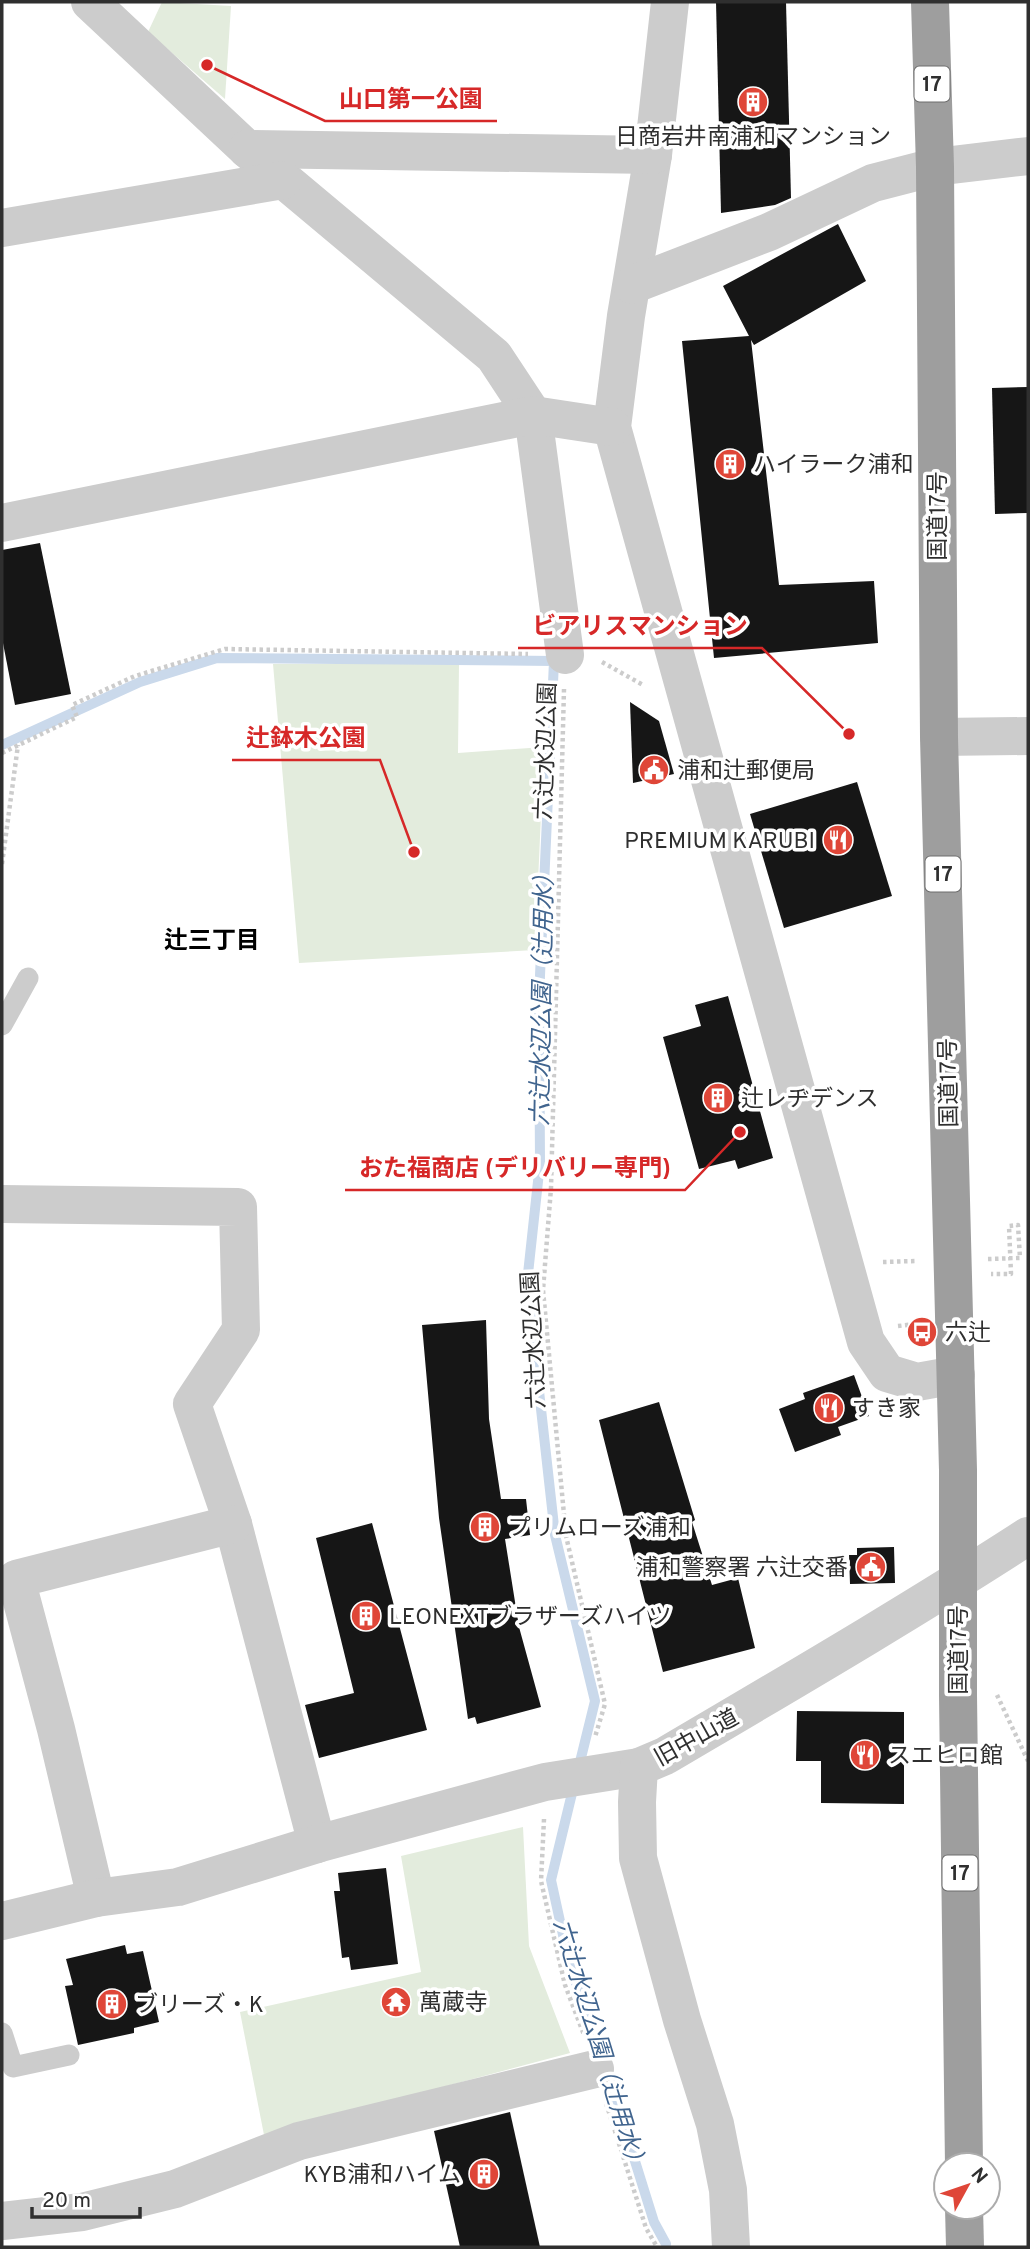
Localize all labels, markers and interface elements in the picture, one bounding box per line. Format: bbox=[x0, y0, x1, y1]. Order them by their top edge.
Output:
road number: 17 bbox=[914, 66, 950, 102]
callout: 山口第一公園 bbox=[325, 76, 497, 121]
building icon: 日商岩井南浦和マンション bbox=[736, 85, 770, 119]
text: 山口第一公園 bbox=[339, 86, 483, 116]
place label: 日商岩井南浦和マンション bbox=[615, 124, 891, 153]
building icon: ハイラーク浦和 bbox=[713, 447, 747, 481]
place label: ハイラーク浦和 bbox=[753, 452, 914, 481]
street label: 国道17号 bbox=[925, 471, 954, 561]
callout: ビアリスマンション bbox=[518, 603, 762, 648]
text: ビアリスマンション bbox=[532, 613, 748, 643]
street label: 六辻水辺公園 bbox=[531, 682, 564, 821]
callout: 辻鉢木公園 bbox=[232, 715, 380, 760]
text: 辻鉢木公園 bbox=[246, 725, 366, 755]
public building icon: 浦和辻郵便局 bbox=[637, 753, 671, 787]
place label: 浦和辻郵便局 bbox=[677, 758, 815, 787]
restaurant icon: PREMIUM KARUBI bbox=[821, 823, 855, 857]
place label: PREMIUM KARUBI bbox=[624, 828, 815, 857]
road number: 17 bbox=[926, 856, 960, 892]
water label: 六辻水辺公園（辻用水） bbox=[527, 862, 561, 1126]
district label: 辻三丁目 bbox=[164, 927, 260, 957]
street label: 国道17号 bbox=[935, 1038, 966, 1128]
building icon: 辻レヂデンス bbox=[701, 1081, 735, 1115]
place label: 辻レヂデンス bbox=[741, 1086, 879, 1115]
callout: おた福商店 (デリバリー専門) bbox=[345, 1145, 685, 1190]
text: おた福商店 (デリバリー専門) bbox=[359, 1155, 671, 1185]
street label: 六辻水辺公園 bbox=[517, 1270, 554, 1410]
bus stop icon: 六辻 bbox=[905, 1315, 939, 1349]
place label: 六辻 bbox=[945, 1320, 991, 1349]
restaurant icon: すき家 bbox=[812, 1391, 846, 1425]
place label: すき家 bbox=[852, 1396, 921, 1425]
building icon: プリムローズ浦和 bbox=[468, 1510, 502, 1544]
place label: プリムローズ浦和 bbox=[508, 1515, 691, 1544]
public building icon: 浦和警察署 六辻交番 bbox=[854, 1550, 888, 1584]
place label: 浦和警察署 六辻交番 bbox=[636, 1555, 848, 1584]
building icon: LEONEXTブラザーズハイツ bbox=[349, 1599, 383, 1633]
place label: LEONEXTブラザーズハイツ bbox=[389, 1604, 671, 1633]
street label: 国道17号 bbox=[946, 1605, 975, 1695]
street label: 旧中山道 bbox=[650, 1704, 744, 1774]
restaurant icon: スエヒロ館 bbox=[848, 1738, 882, 1772]
place label: スエヒロ館 bbox=[888, 1743, 1003, 1772]
road number: 17 bbox=[942, 1856, 978, 1890]
water label: 六辻水辺公園（辻用水） bbox=[545, 1916, 651, 2177]
temple icon: 萬蔵寺 bbox=[379, 1985, 413, 2019]
building icon: ブリーズ・K bbox=[95, 1987, 129, 2021]
place label: 萬蔵寺 bbox=[419, 1990, 488, 2019]
place label: ブリーズ・K bbox=[135, 1992, 264, 2021]
north arrow bbox=[932, 2151, 1002, 2221]
building icon: KYB浦和ハイム bbox=[467, 2157, 501, 2191]
place label: KYB浦和ハイム bbox=[304, 2162, 461, 2191]
text: N bbox=[965, 2163, 992, 2189]
scale bar bbox=[32, 2176, 140, 2220]
text: 20 m bbox=[42, 2188, 91, 2215]

